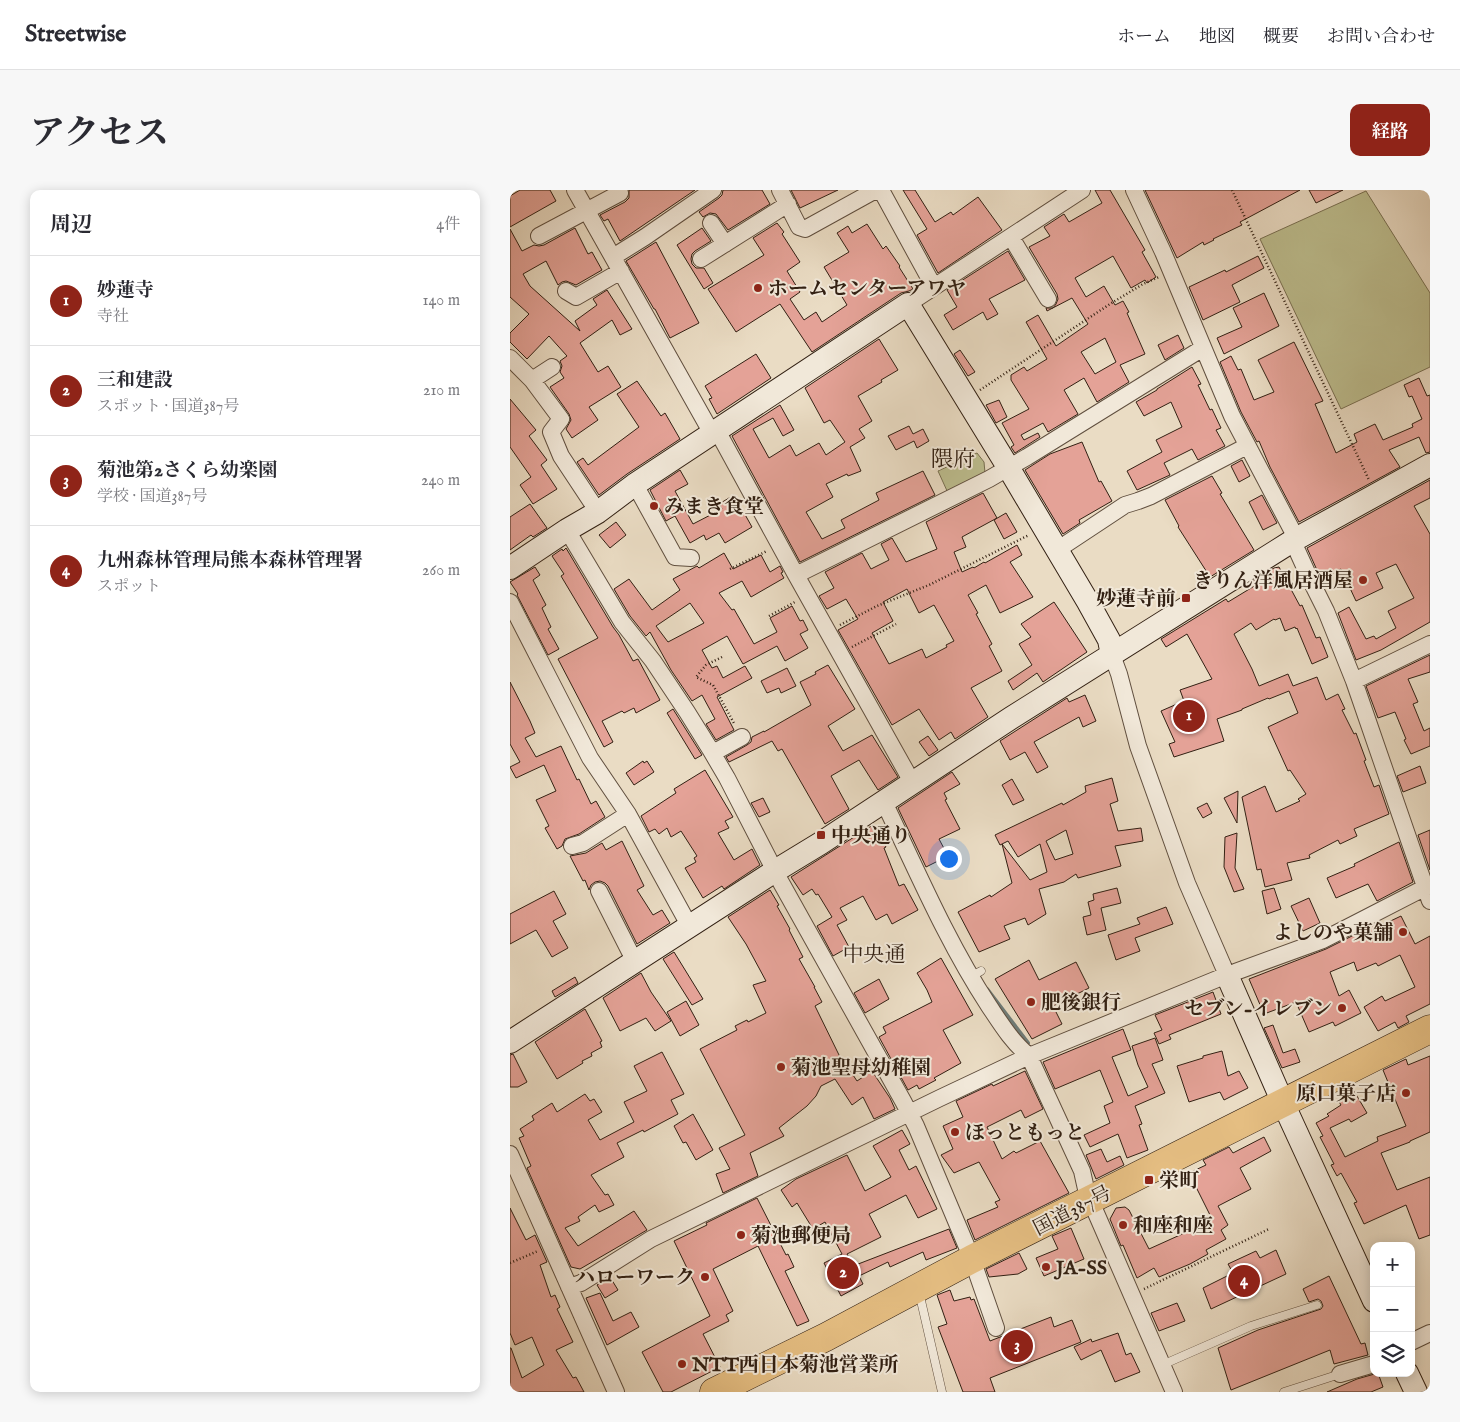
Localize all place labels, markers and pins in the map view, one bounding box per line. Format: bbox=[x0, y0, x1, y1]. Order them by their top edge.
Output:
place label: ホームセンターアワヤ bbox=[768, 277, 966, 302]
marker: ホームセンターアワヤ bbox=[752, 282, 764, 294]
place label: みまき食堂 bbox=[664, 495, 764, 520]
marker: みまき食堂 bbox=[648, 500, 660, 512]
place label: きりん洋風居酒屋 bbox=[1193, 569, 1353, 594]
marker: きりん洋風居酒屋 bbox=[1357, 574, 1369, 586]
place label: 妙蓮寺前 bbox=[1096, 587, 1176, 612]
marker: 妙蓮寺前 bbox=[1180, 592, 1192, 604]
pin: 1 bbox=[1173, 697, 1205, 735]
place label: 中央通り bbox=[831, 824, 911, 849]
marker: 中央通り bbox=[815, 829, 827, 841]
place label: よしのや菓舗 bbox=[1273, 921, 1393, 946]
marker: よしのや菓舗 bbox=[1397, 926, 1409, 938]
place label: 肥後銀行 bbox=[1041, 991, 1121, 1016]
marker: 肥後銀行 bbox=[1025, 996, 1037, 1008]
place label: セブン-イレブン bbox=[1184, 997, 1332, 1022]
marker: セブン-イレブン bbox=[1336, 1002, 1348, 1014]
place label: 菊池聖母幼稚園 bbox=[791, 1056, 931, 1081]
marker: 菊池聖母幼稚園 bbox=[775, 1061, 787, 1073]
place label: 原口菓子店 bbox=[1296, 1082, 1396, 1107]
marker: 原口菓子店 bbox=[1400, 1087, 1412, 1099]
place label: ほっともっと bbox=[965, 1121, 1085, 1146]
marker: ほっともっと bbox=[949, 1126, 961, 1138]
place label: 栄町 bbox=[1159, 1169, 1200, 1194]
marker: 栄町 bbox=[1143, 1174, 1155, 1186]
place label: 和座和座 bbox=[1133, 1214, 1213, 1239]
marker: 和座和座 bbox=[1117, 1219, 1129, 1231]
place label: 菊池郵便局 bbox=[751, 1224, 851, 1249]
marker: 菊池郵便局 bbox=[735, 1229, 747, 1241]
pin: 2 bbox=[827, 1254, 859, 1292]
place label: JA-SS bbox=[1053, 1256, 1107, 1281]
marker: JA-SS bbox=[1040, 1261, 1052, 1273]
pin: 4 bbox=[1228, 1262, 1260, 1300]
place label: ハローワーク bbox=[575, 1266, 695, 1291]
marker: ハローワーク bbox=[699, 1271, 711, 1283]
pin: 3 bbox=[1001, 1327, 1033, 1365]
place label: NTT西日本菊池営業所 bbox=[691, 1353, 899, 1378]
marker: NTT西日本菊池営業所 bbox=[676, 1358, 688, 1370]

